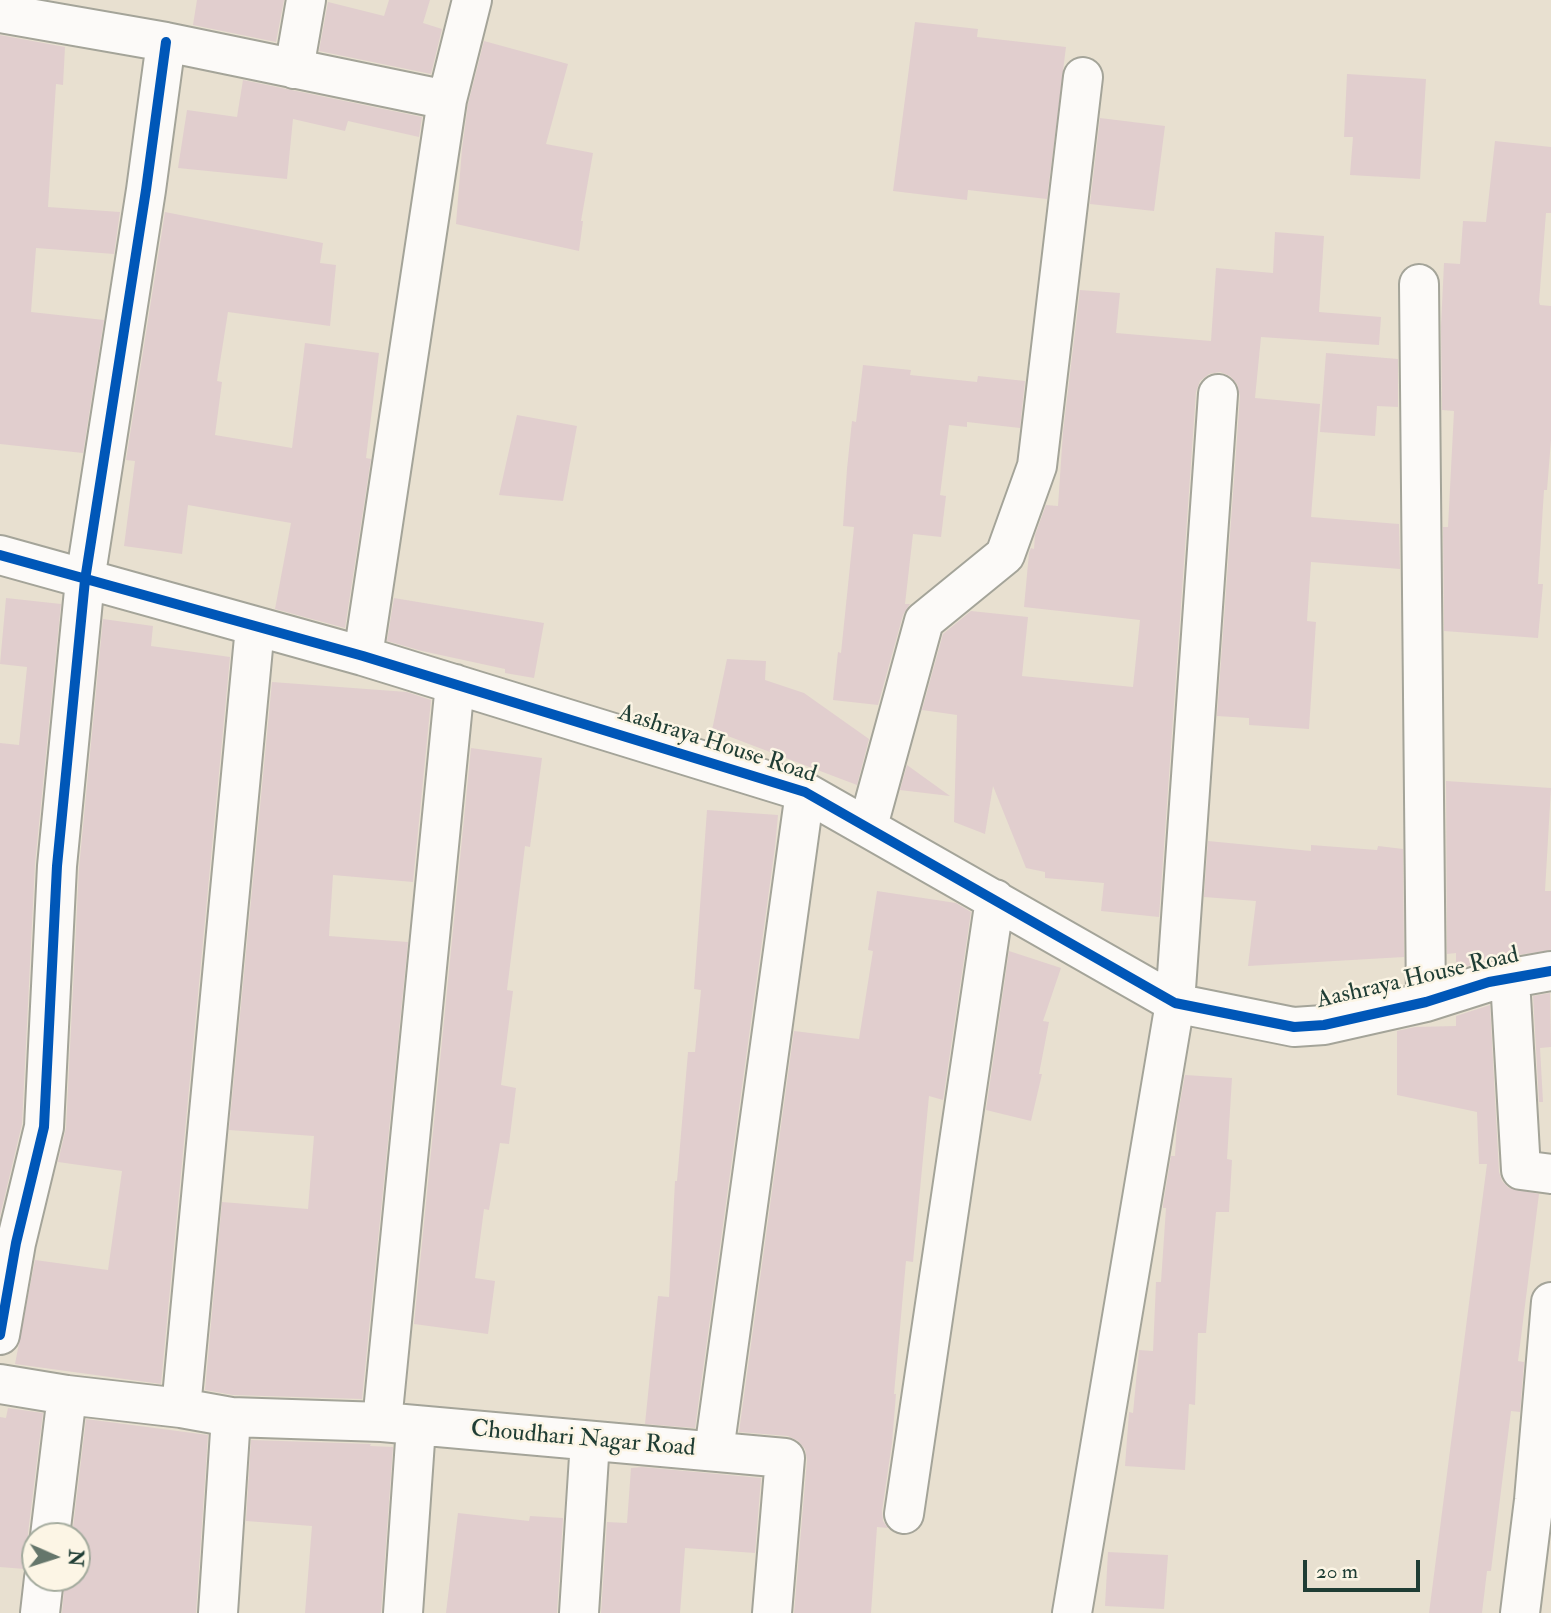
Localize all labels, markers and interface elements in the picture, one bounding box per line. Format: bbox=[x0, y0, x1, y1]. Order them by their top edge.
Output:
street label: Aashraya House Road bbox=[614, 699, 820, 791]
street label: Aashraya House Road bbox=[1314, 942, 1522, 1016]
street label: Choudhari Nagar Road bbox=[469, 1416, 697, 1464]
north arrow bbox=[21, 1522, 91, 1592]
scale bar bbox=[1306, 1546, 1423, 1590]
text: N bbox=[63, 1549, 87, 1567]
text: 20 m bbox=[1316, 1558, 1358, 1585]

